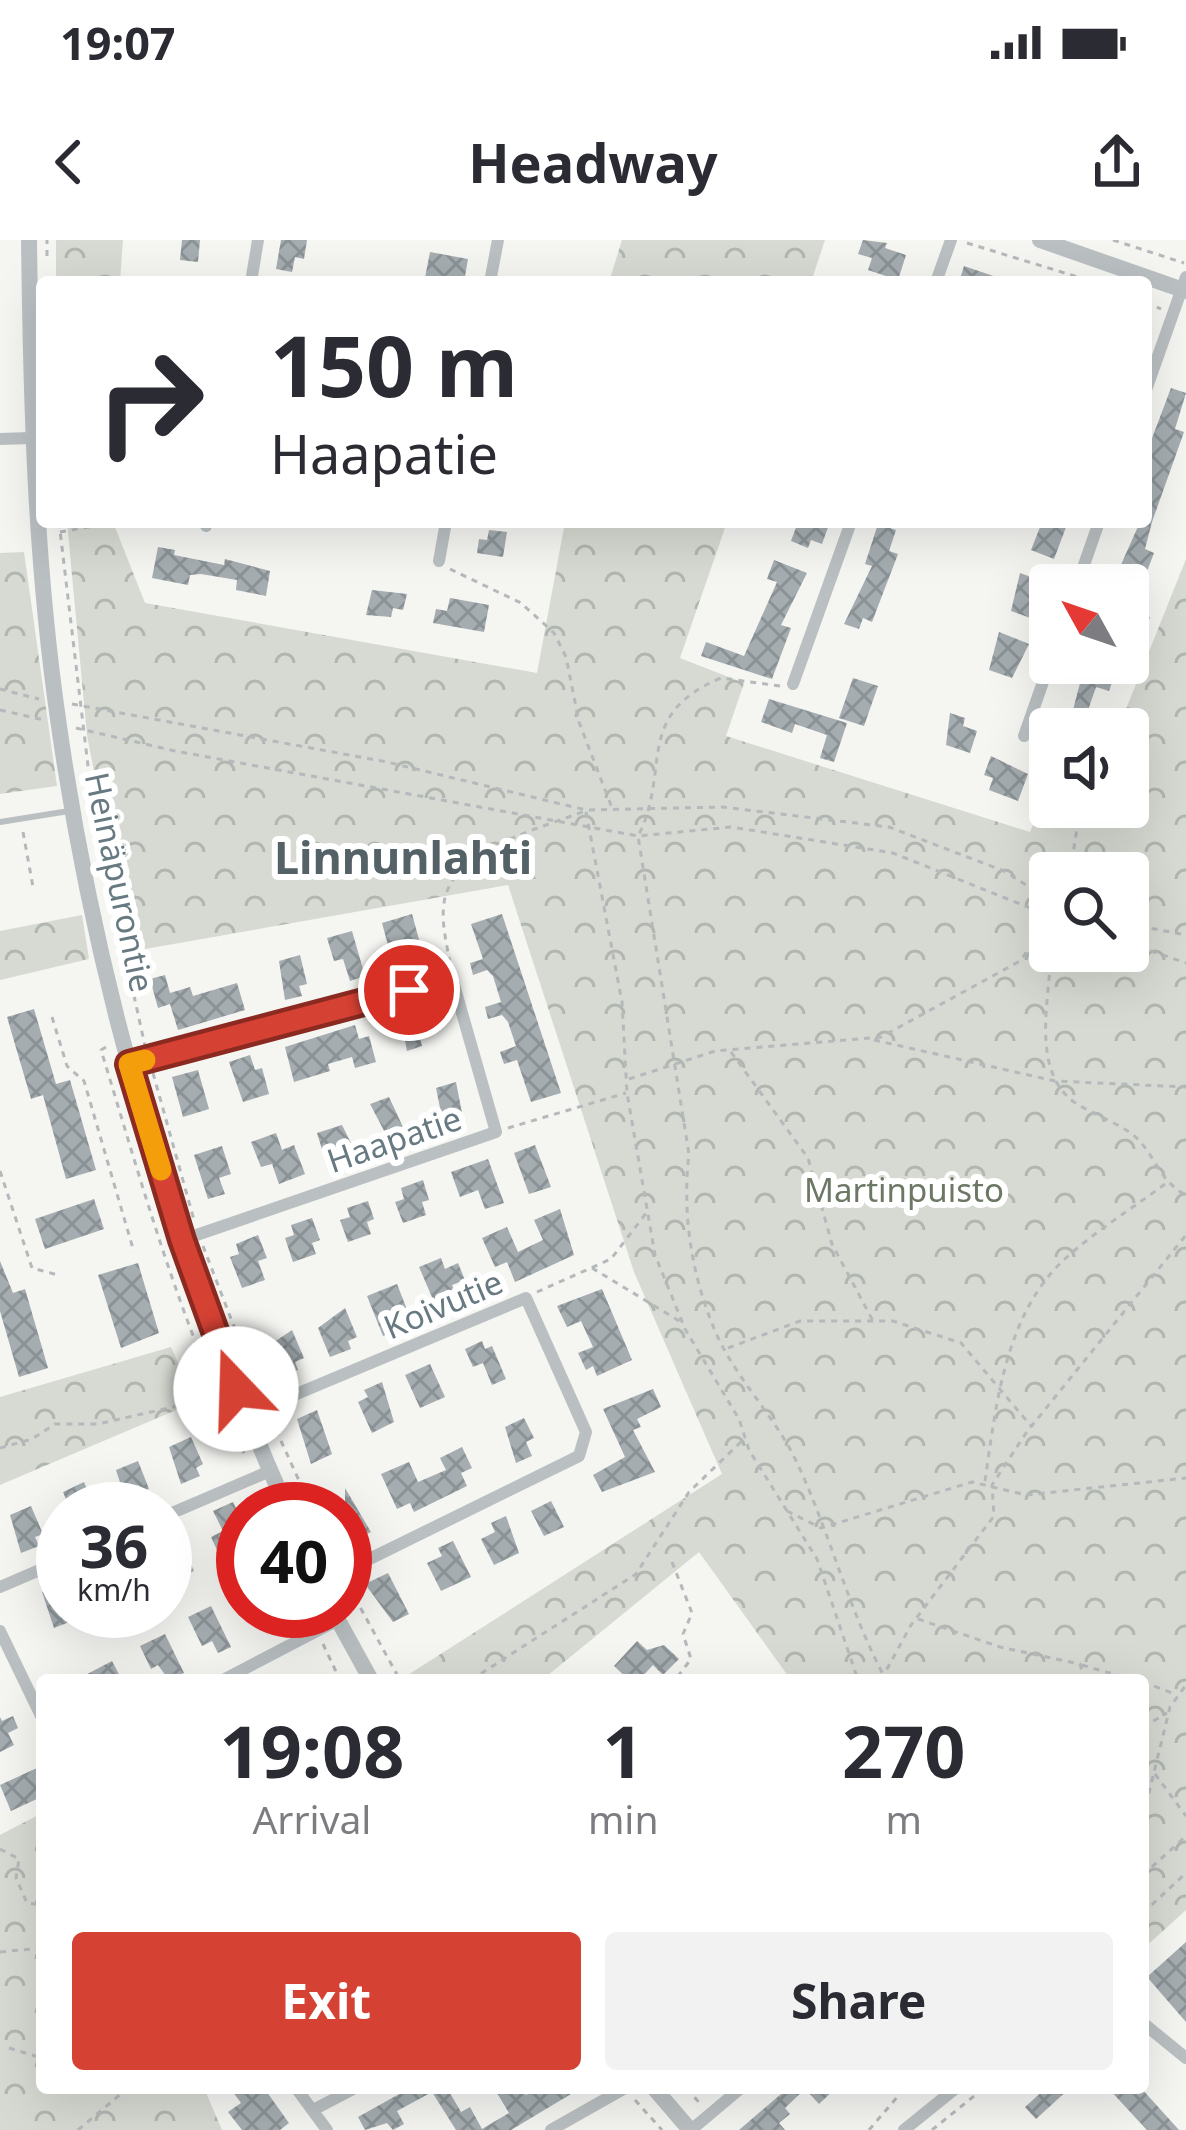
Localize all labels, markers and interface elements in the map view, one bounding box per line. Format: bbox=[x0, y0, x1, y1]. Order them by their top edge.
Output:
text: 19:07 bbox=[60, 12, 176, 73]
text: Headway bbox=[468, 125, 718, 199]
icon: back bbox=[36, 129, 102, 195]
icon: share bbox=[1084, 129, 1150, 195]
text: 150 m bbox=[270, 307, 518, 422]
icon: right bbox=[72, 324, 228, 480]
text: Haapatie bbox=[270, 416, 498, 490]
north arrow bbox=[1029, 564, 1149, 684]
map controls bbox=[1029, 564, 1149, 972]
button: sound bbox=[1029, 708, 1149, 828]
street label: Heinäpurontie bbox=[75, 768, 165, 996]
district label: Linnunlahti bbox=[274, 826, 532, 887]
button: search bbox=[1029, 852, 1149, 972]
pin bbox=[358, 939, 460, 1041]
icon: arrive bbox=[376, 957, 442, 1023]
street label: Haapatie bbox=[321, 1095, 467, 1183]
park label: Martinpuisto bbox=[804, 1167, 1004, 1212]
street label: Koivutie bbox=[377, 1259, 509, 1349]
position arrow bbox=[173, 1326, 299, 1452]
speed limit sign: 40 bbox=[216, 1482, 372, 1638]
text: 36 bbox=[80, 1504, 148, 1586]
text: km/h bbox=[77, 1569, 151, 1610]
text: 19:08 bbox=[219, 1701, 404, 1799]
text: 1 bbox=[603, 1701, 644, 1799]
text: 270 bbox=[842, 1701, 966, 1799]
text: Arrival bbox=[252, 1792, 371, 1845]
text: min bbox=[588, 1792, 659, 1845]
text: m bbox=[886, 1792, 922, 1845]
button: Exit bbox=[72, 1932, 581, 2070]
button: Share bbox=[605, 1932, 1113, 2070]

